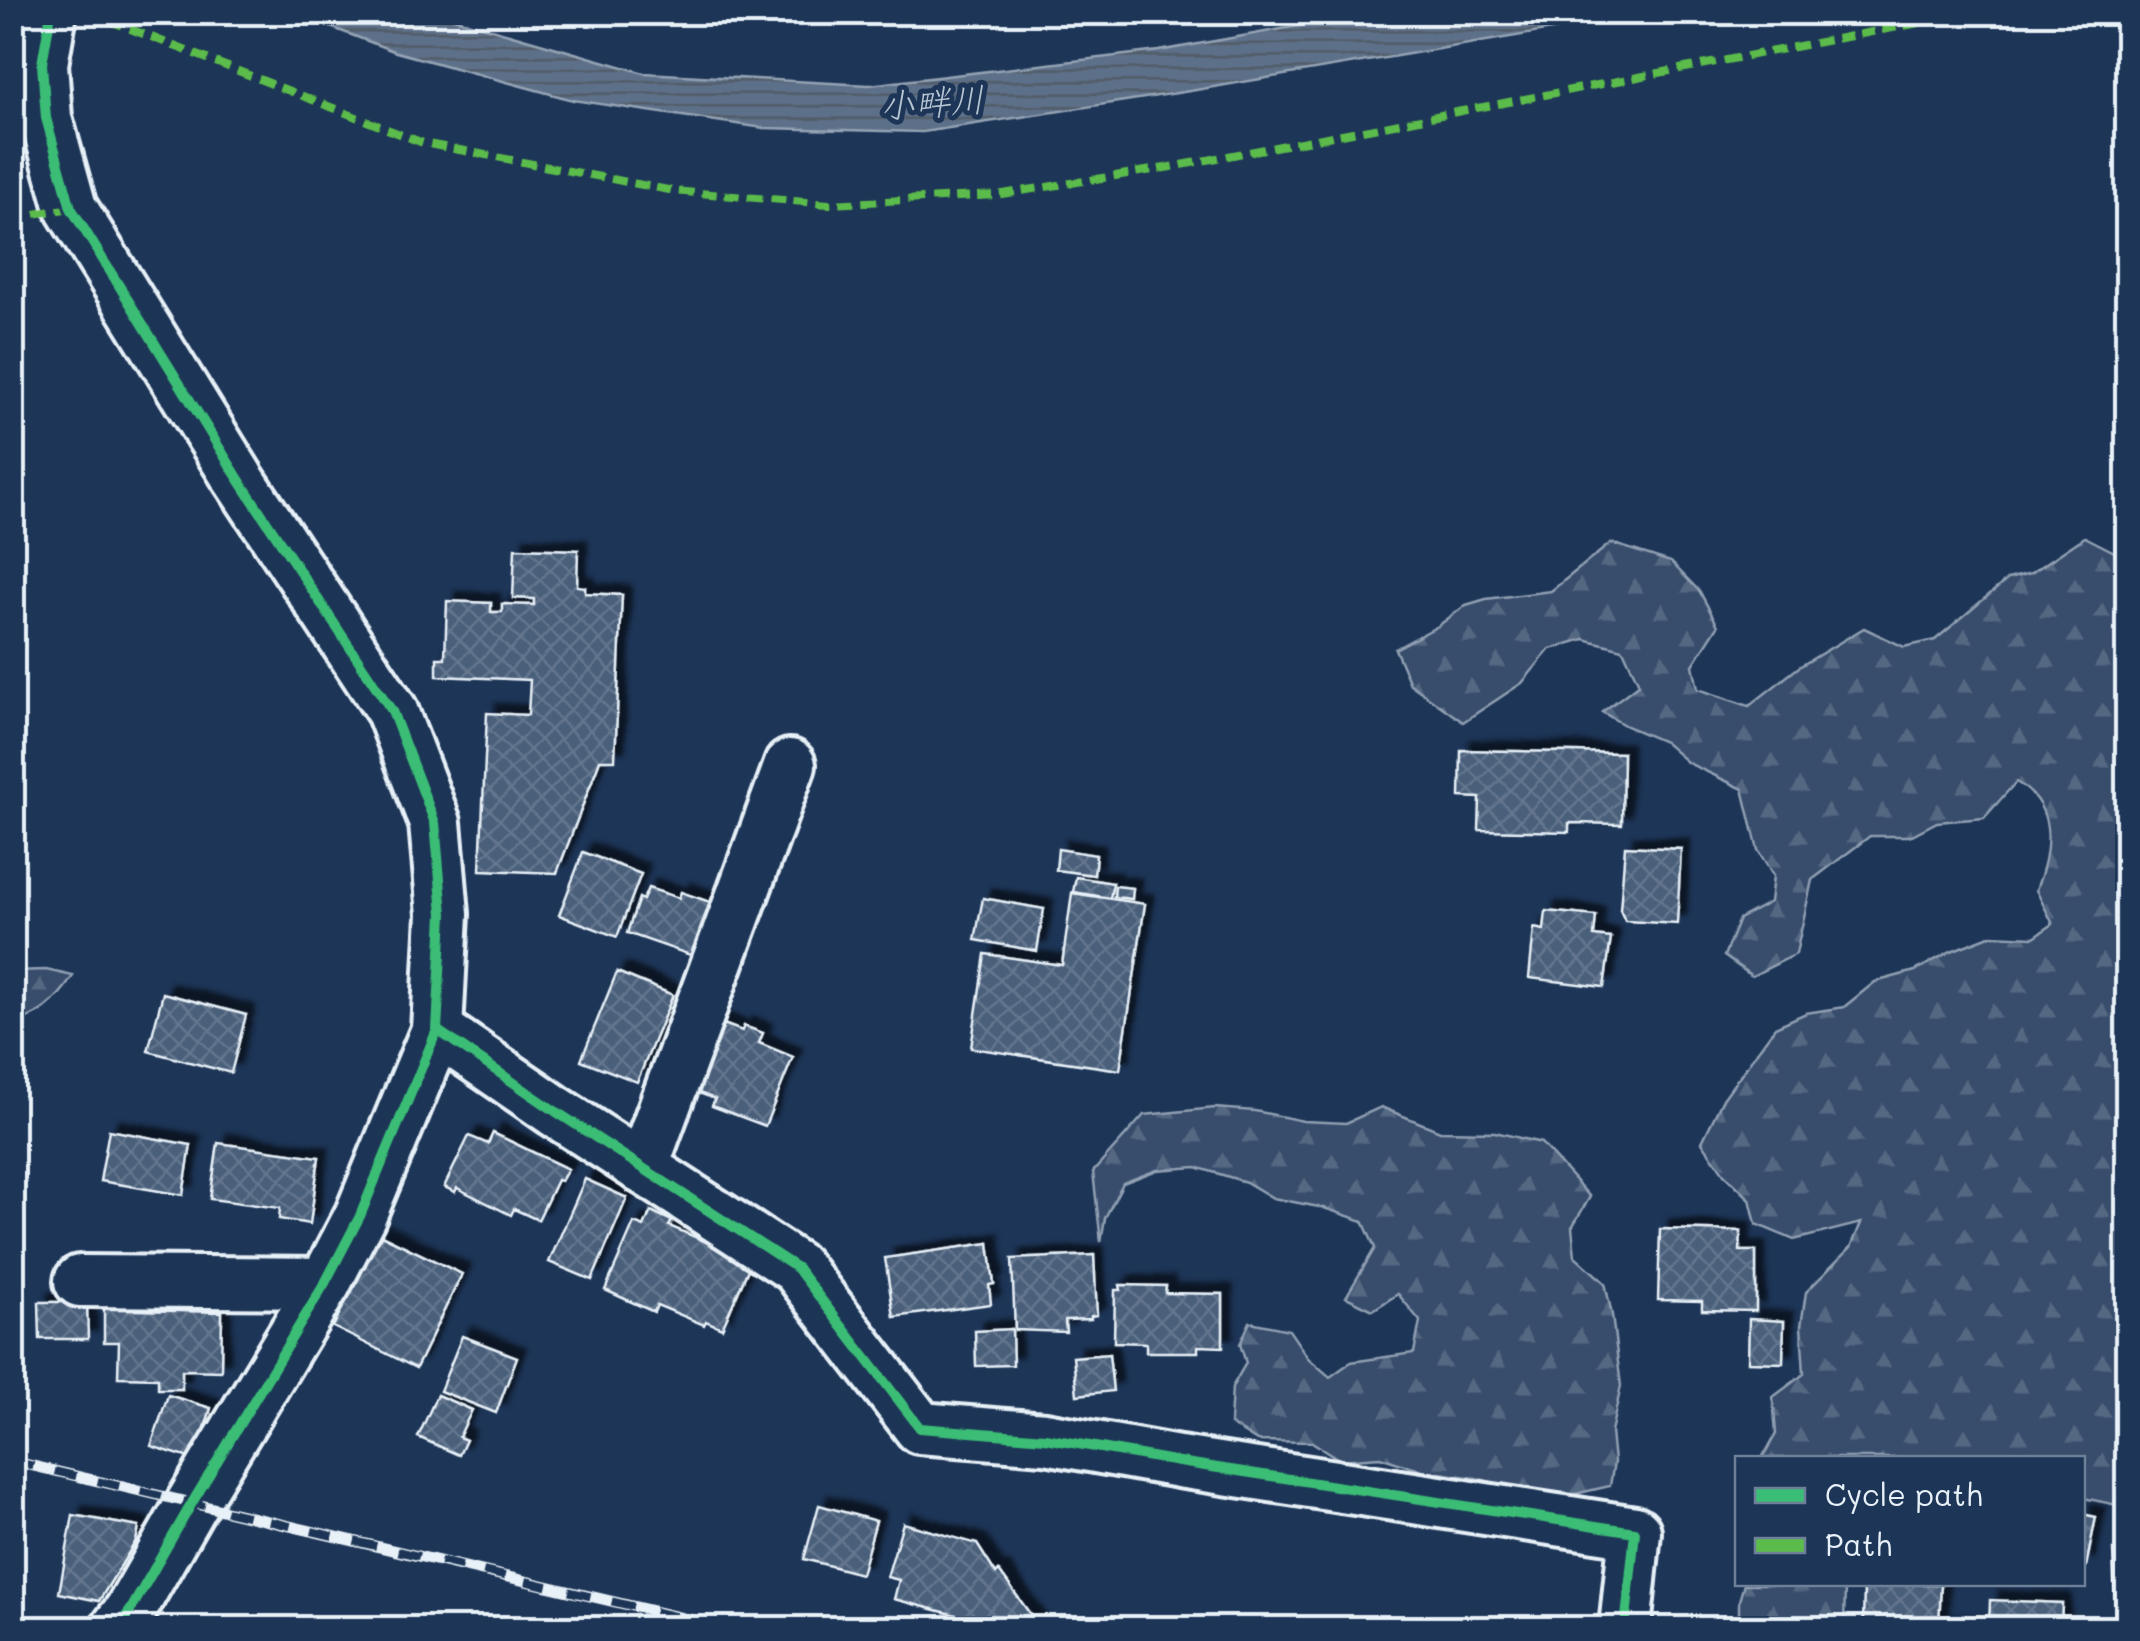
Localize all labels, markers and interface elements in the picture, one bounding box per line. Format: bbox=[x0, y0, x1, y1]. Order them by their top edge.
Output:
water label: 小畔川 bbox=[878, 74, 986, 128]
legend bbox=[1735, 1456, 2085, 1586]
text: Cycle path bbox=[1825, 1474, 1983, 1514]
text: Path bbox=[1825, 1524, 1892, 1564]

